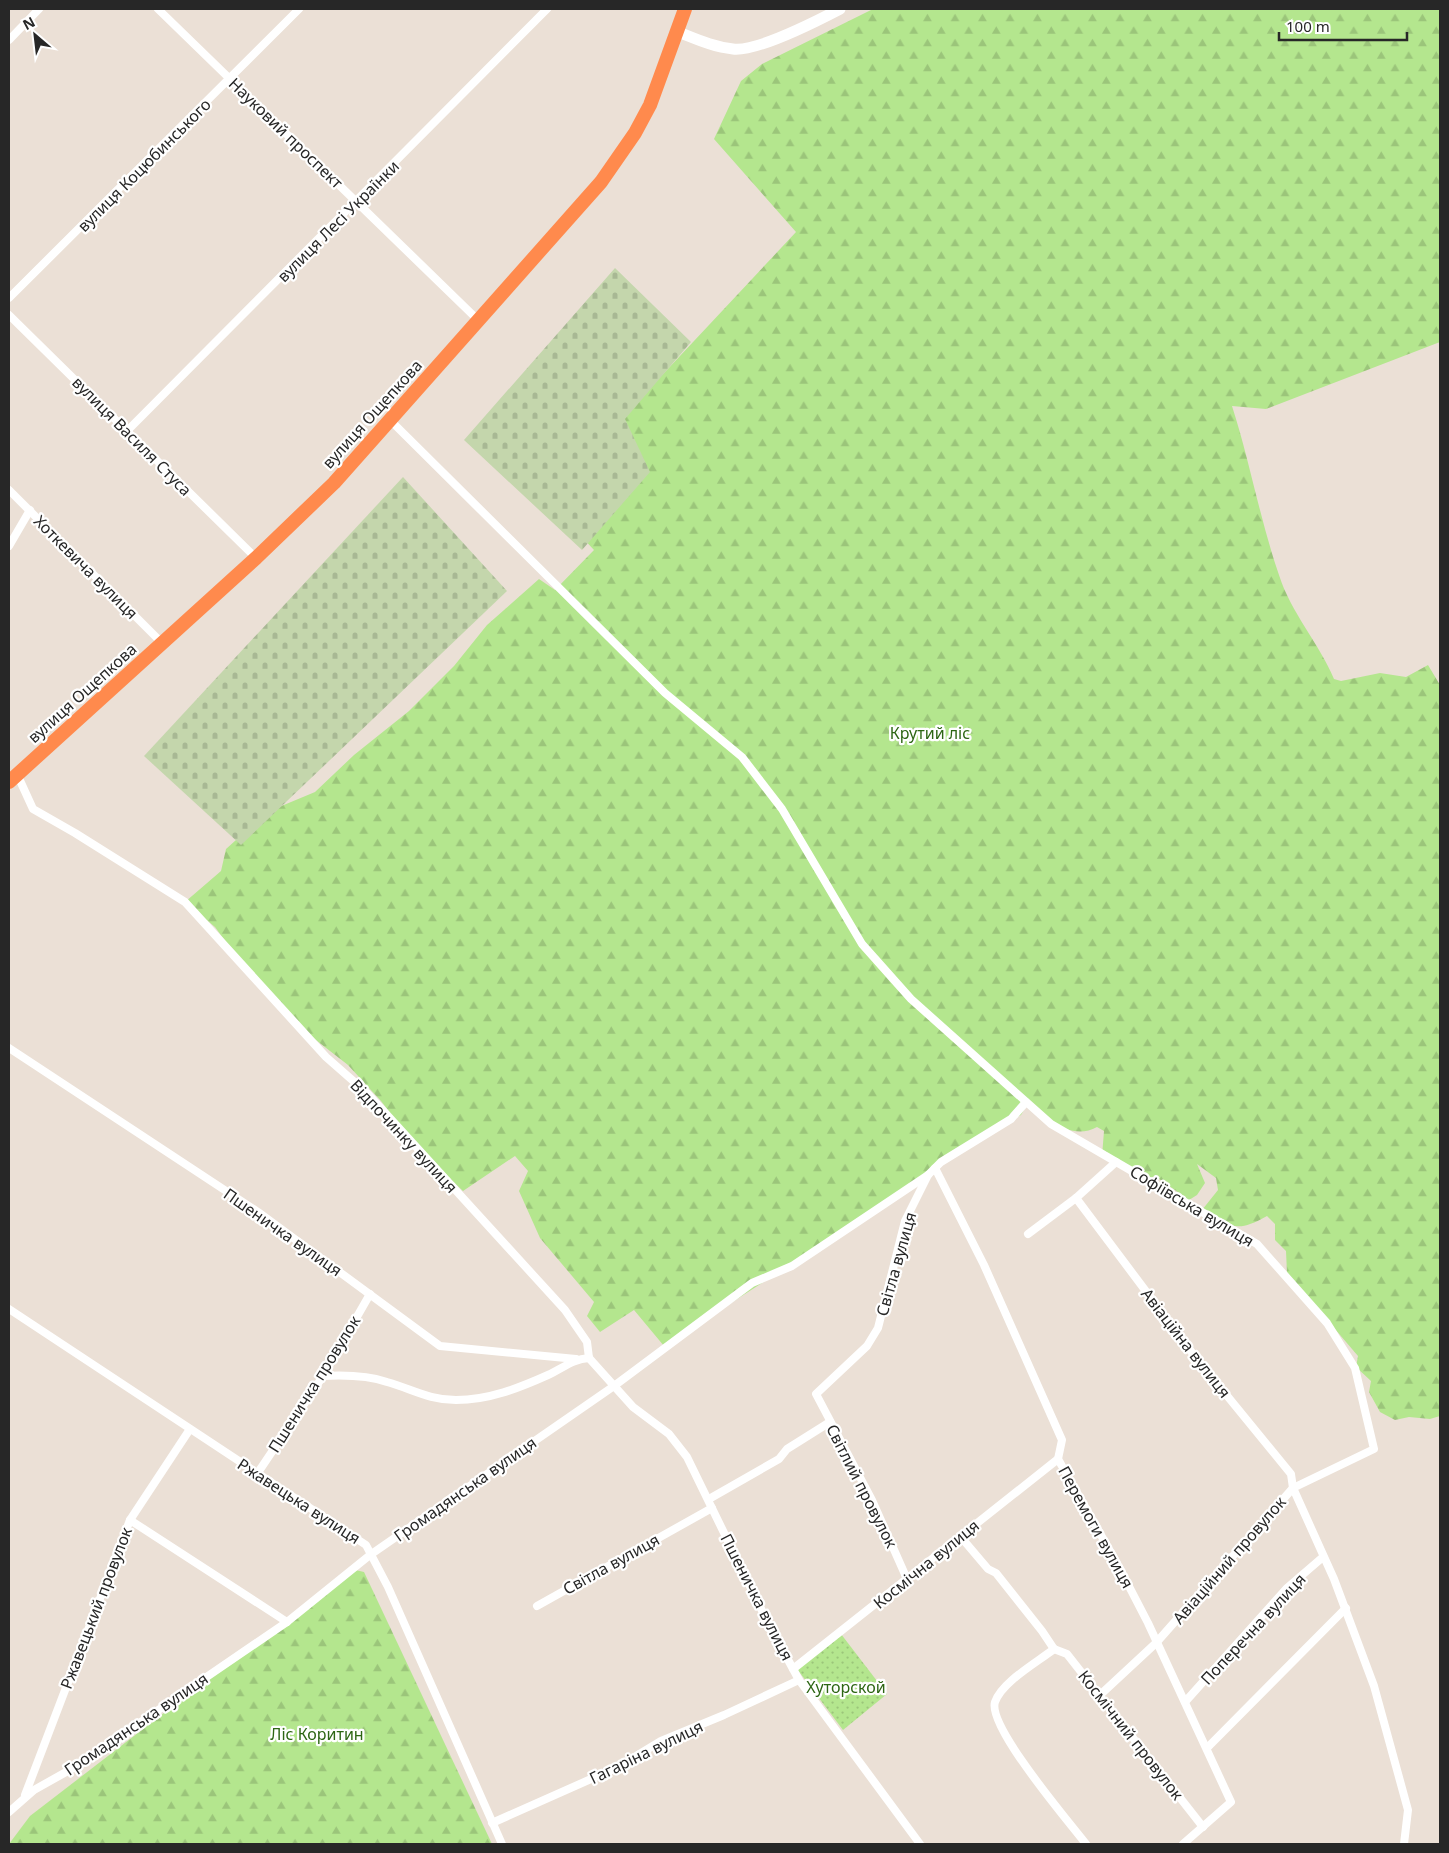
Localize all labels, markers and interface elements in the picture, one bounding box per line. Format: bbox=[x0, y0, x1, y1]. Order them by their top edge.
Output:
north arrow bbox=[10, 10, 60, 60]
scale bar bbox=[1279, 10, 1406, 42]
text: N bbox=[19, 12, 38, 34]
text: 100 m bbox=[1286, 16, 1330, 36]
street label: Науковий проспект bbox=[224, 73, 348, 194]
street label: вулиця Коцюбинського bbox=[72, 93, 216, 237]
street label: вулиця Лесі Українки bbox=[272, 155, 404, 287]
street label: вулиця Ощепкова bbox=[317, 355, 427, 473]
street label: вулиця Василя Стуса bbox=[67, 371, 197, 501]
street label: Хоткевича вулиця bbox=[29, 510, 143, 624]
street label: вулиця Ощепкова bbox=[23, 638, 141, 748]
park label: Крутий ліс bbox=[890, 722, 970, 744]
street label: Відпочинку вулиця bbox=[346, 1074, 462, 1198]
street label: Софіївська вулиця bbox=[1126, 1160, 1258, 1252]
street label: Пшеничка вулиця bbox=[219, 1183, 347, 1281]
street label: Світла вулиця bbox=[871, 1209, 921, 1319]
street label: Авіаційна вулиця bbox=[1136, 1284, 1236, 1402]
street label: Пшеничка провулок bbox=[263, 1311, 365, 1457]
street label: Світлий провулок bbox=[821, 1420, 903, 1552]
street label: Громадянська вулиця bbox=[389, 1431, 541, 1547]
street label: Ржавецька вулиця bbox=[233, 1453, 365, 1549]
street label: Перемоги вулиця bbox=[1053, 1462, 1139, 1592]
street label: Авіаційний провулок bbox=[1167, 1491, 1291, 1629]
street label: Космічна вулиця bbox=[868, 1514, 984, 1614]
street label: Ржавецький провулок bbox=[55, 1523, 137, 1692]
street label: Світла вулиця bbox=[559, 1528, 663, 1600]
street label: Пшеничка вулиця bbox=[715, 1530, 799, 1664]
street label: Поперечна вулиця bbox=[1196, 1568, 1310, 1690]
street label: Космічний провулок bbox=[1073, 1665, 1189, 1805]
street label: Громадянська вулиця bbox=[60, 1668, 212, 1780]
park label: Хуторской bbox=[806, 1676, 886, 1698]
street label: Гагаріна вулиця bbox=[586, 1715, 706, 1789]
park label: Ліс Коритин bbox=[270, 1723, 364, 1745]

